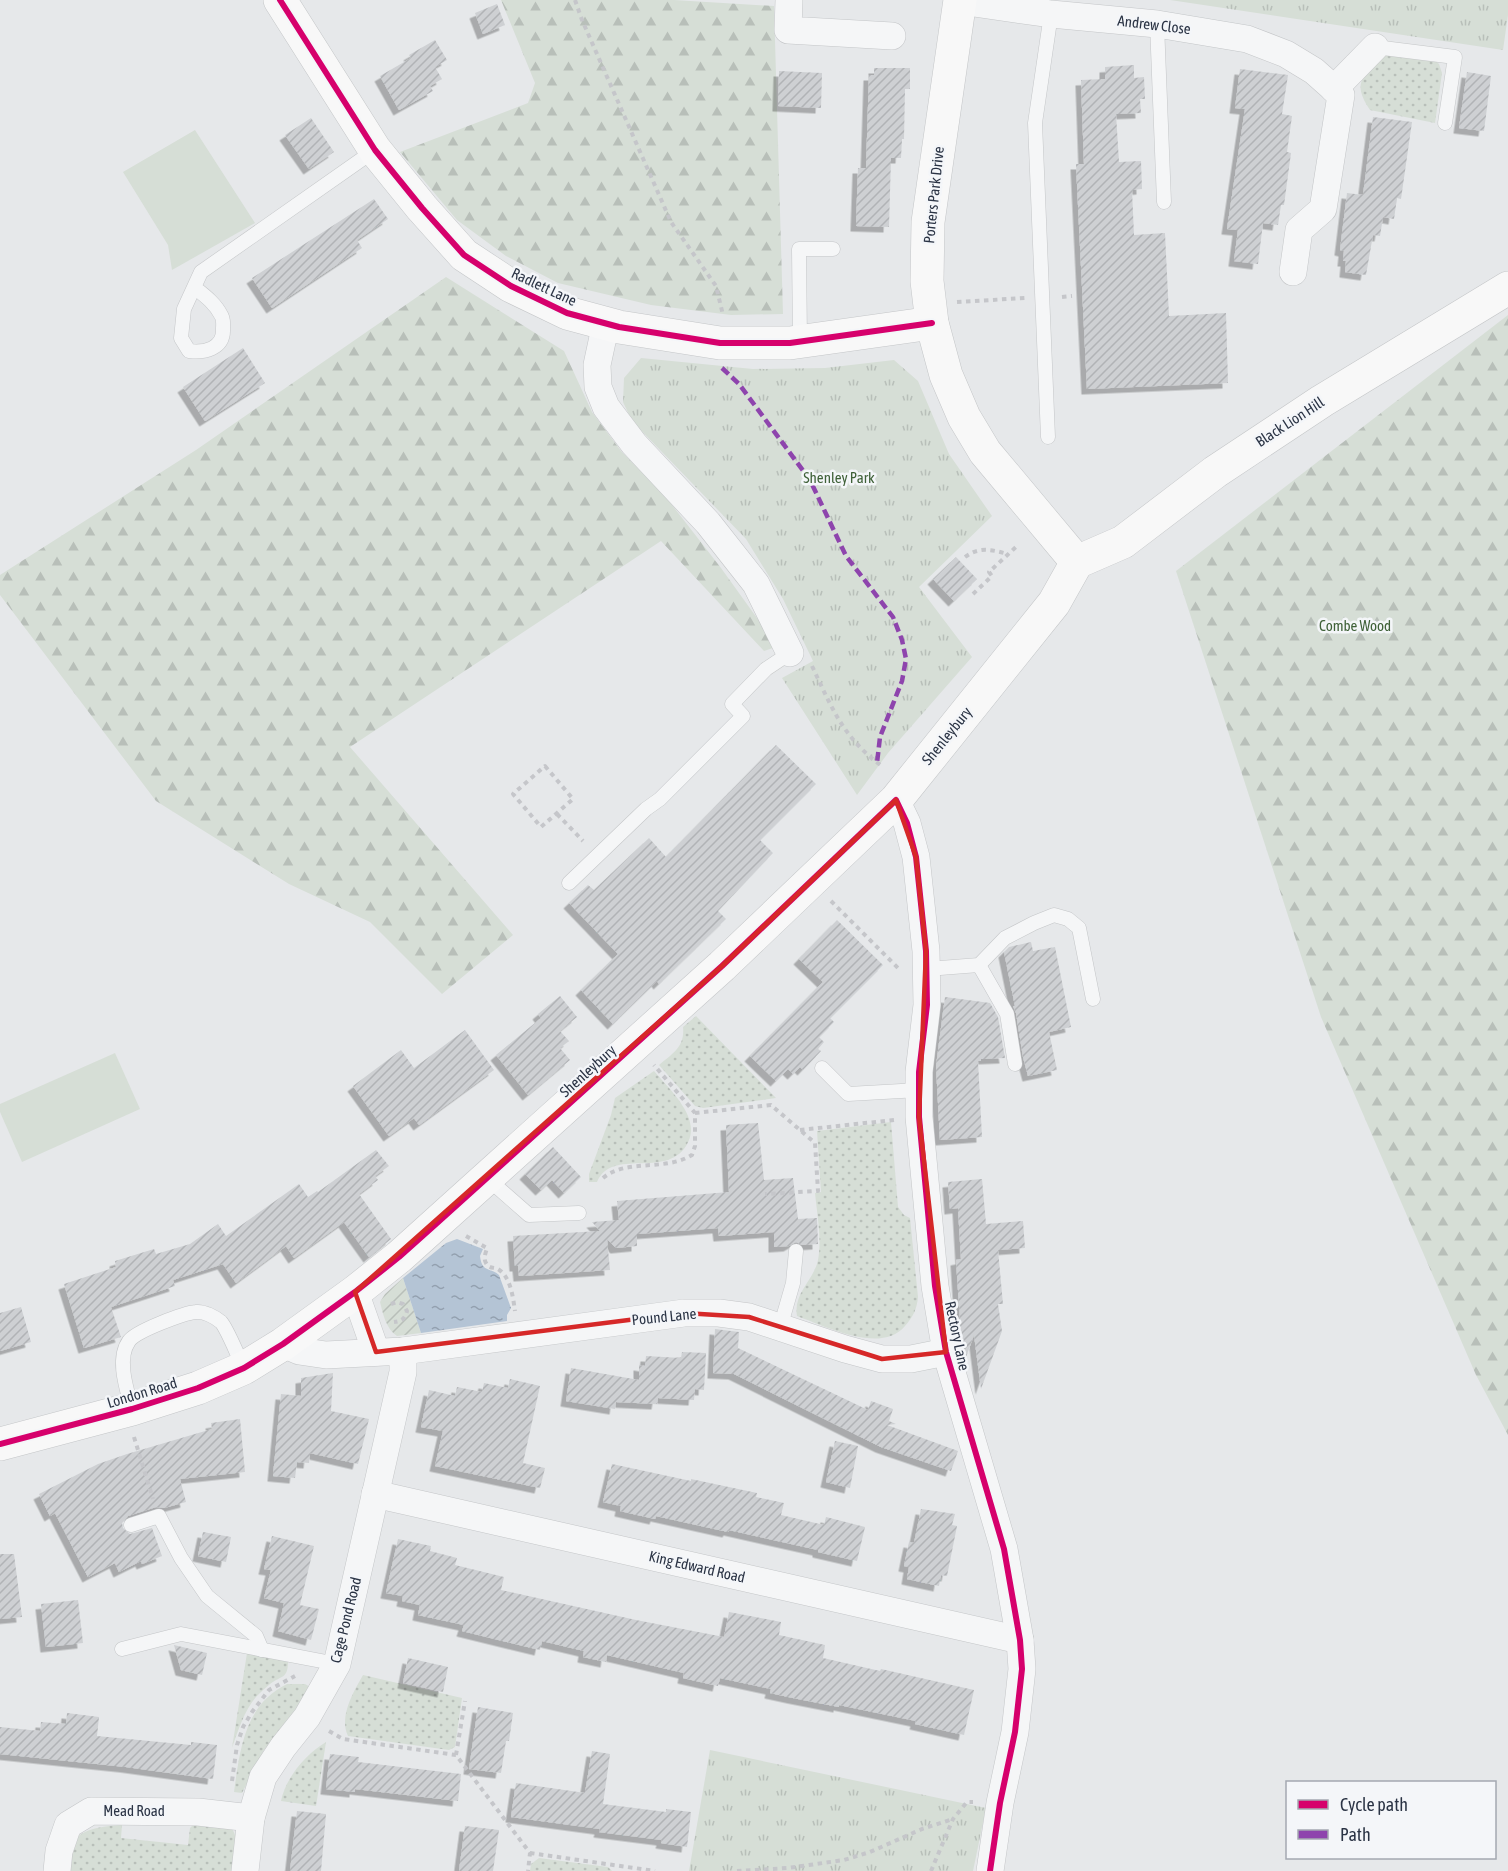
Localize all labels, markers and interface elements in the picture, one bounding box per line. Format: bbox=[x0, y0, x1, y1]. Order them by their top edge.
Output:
street label: Andrew Close bbox=[1117, 12, 1192, 37]
street label: Porters Park Drive bbox=[920, 145, 947, 244]
street label: Radlett Lane bbox=[509, 264, 580, 309]
street label: Black Lion Hill bbox=[1252, 393, 1327, 450]
park label: Shenley Park bbox=[803, 469, 875, 486]
park label: Combe Wood bbox=[1319, 617, 1391, 634]
street label: Shenleybury bbox=[918, 703, 975, 768]
street label: Shenleybury bbox=[556, 1041, 619, 1100]
street label: Rectory Lane bbox=[942, 1300, 973, 1372]
street label: Pound Lane bbox=[631, 1305, 697, 1328]
street label: London Road bbox=[105, 1374, 179, 1411]
street label: King Edward Road bbox=[647, 1547, 747, 1586]
street label: Cage Pond Road bbox=[327, 1575, 364, 1665]
legend bbox=[1286, 1781, 1496, 1859]
text: Cycle path bbox=[1340, 1794, 1408, 1815]
street label: Mead Road bbox=[103, 1802, 165, 1819]
text: Path bbox=[1340, 1824, 1371, 1845]

